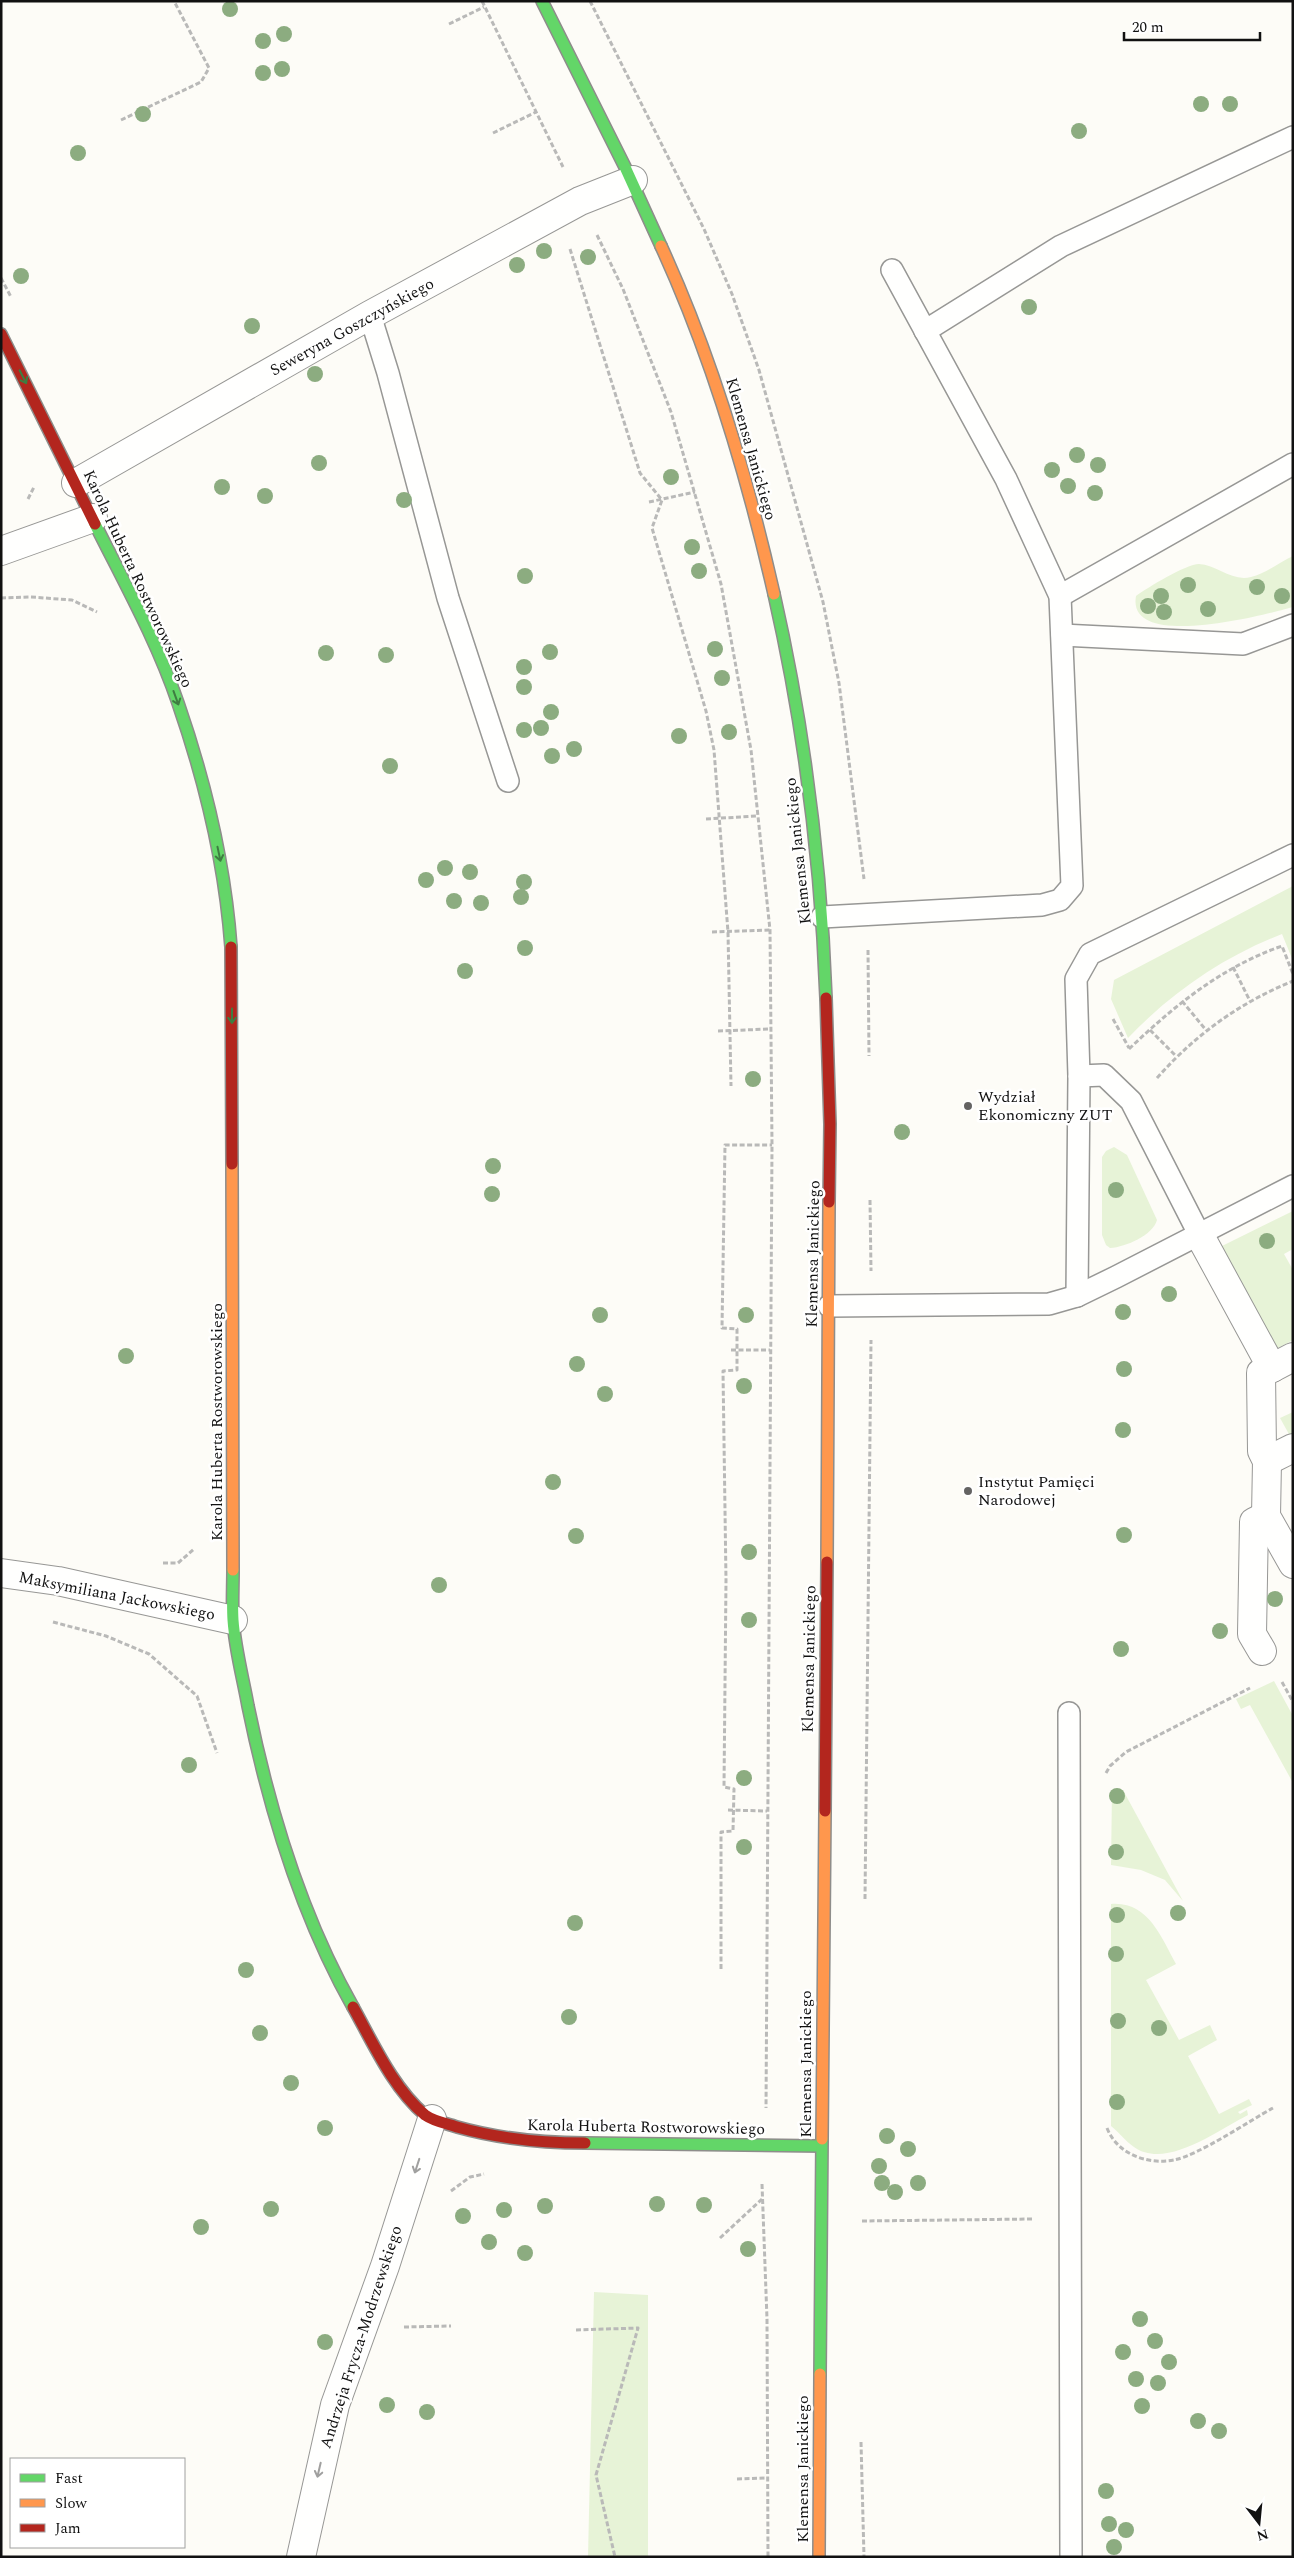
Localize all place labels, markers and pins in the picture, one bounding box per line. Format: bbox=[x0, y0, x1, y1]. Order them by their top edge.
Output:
place label: Wydział Ekonomiczny ZUT bbox=[978, 1085, 1113, 1127]
marker: Wydział Ekonomiczny ZUT bbox=[962, 1100, 974, 1112]
place label: Instytut Pamięci Narodowej bbox=[978, 1470, 1095, 1512]
marker: Instytut Pamięci Narodowej bbox=[962, 1485, 974, 1497]

